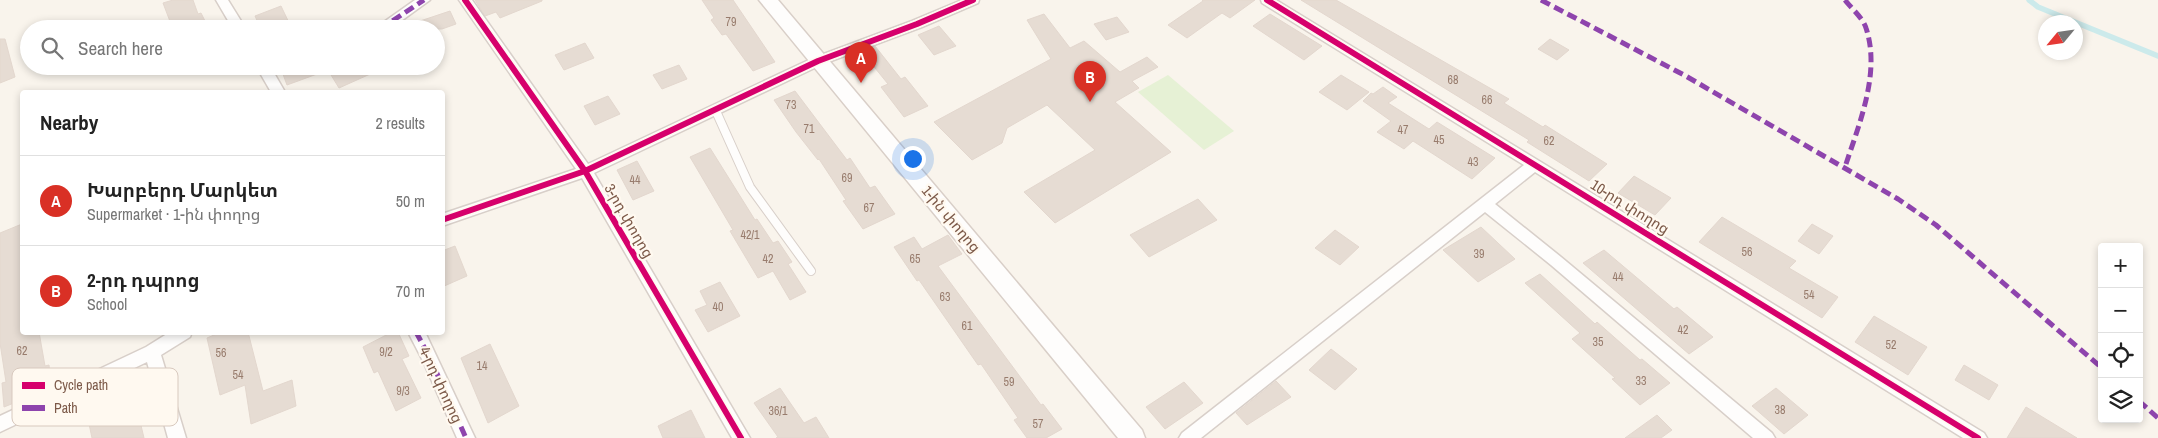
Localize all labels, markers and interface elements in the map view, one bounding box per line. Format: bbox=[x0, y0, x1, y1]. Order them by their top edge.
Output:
house number: 79 bbox=[726, 14, 736, 30]
north arrow bbox=[2038, 15, 2083, 60]
search box bbox=[20, 20, 445, 75]
icon: search bbox=[38, 34, 66, 62]
text: Search here bbox=[78, 35, 163, 61]
pin: A bbox=[845, 42, 877, 83]
pin: B bbox=[1074, 61, 1106, 102]
house number: 68 bbox=[1448, 72, 1458, 88]
house number: 66 bbox=[1482, 92, 1492, 108]
house number: 73 bbox=[786, 97, 796, 113]
text: Nearby bbox=[40, 108, 98, 137]
text: 2 results bbox=[375, 112, 425, 134]
house number: 71 bbox=[804, 121, 815, 137]
house number: 47 bbox=[1398, 122, 1409, 138]
house number: 45 bbox=[1434, 132, 1445, 148]
house number: 62 bbox=[1544, 133, 1554, 149]
your location bbox=[900, 146, 926, 172]
house number: 43 bbox=[1468, 154, 1478, 170]
house number: 69 bbox=[842, 170, 852, 186]
house number: 44 bbox=[630, 172, 641, 188]
street label: 10-րդ փողոց bbox=[1587, 174, 1674, 239]
text: Խարբերդ Մարկետ bbox=[87, 177, 278, 203]
street label: 3-րդ փողոց bbox=[600, 180, 659, 262]
street label: 1-ին փողոց bbox=[917, 181, 986, 257]
text: A bbox=[51, 190, 61, 212]
text: 50 m bbox=[396, 190, 425, 212]
house number: 67 bbox=[864, 200, 875, 216]
text: Supermarket · 1-ին փողոց bbox=[87, 203, 260, 225]
house number: 42/1 bbox=[740, 227, 760, 243]
map controls bbox=[2098, 243, 2143, 423]
button: + bbox=[2098, 243, 2143, 288]
house number: 56 bbox=[1742, 244, 1752, 260]
house number: 39 bbox=[1474, 246, 1484, 262]
house number: 42 bbox=[763, 251, 773, 267]
house number: 65 bbox=[910, 251, 921, 267]
text: 2-րդ դպրոց bbox=[87, 267, 200, 293]
house number: 44 bbox=[1613, 269, 1624, 285]
text: B bbox=[51, 280, 61, 302]
text: 70 m bbox=[396, 280, 425, 302]
house number: 54 bbox=[1804, 287, 1815, 303]
button: − bbox=[2098, 288, 2143, 333]
house number: 63 bbox=[940, 289, 950, 305]
text: School bbox=[87, 293, 127, 315]
house number: 40 bbox=[713, 299, 723, 315]
house number: 61 bbox=[962, 318, 973, 334]
house number: 42 bbox=[1678, 322, 1688, 338]
button: locate bbox=[2098, 333, 2143, 378]
house number: 35 bbox=[1593, 334, 1604, 350]
house number: 52 bbox=[1886, 337, 1896, 353]
house number: 62 bbox=[17, 343, 27, 359]
street label: 4-րդ փողոց bbox=[415, 343, 468, 427]
house number: 9/2 bbox=[379, 344, 393, 360]
house number: 56 bbox=[216, 345, 226, 361]
house number: 14 bbox=[477, 358, 488, 374]
house number: 54 bbox=[233, 367, 244, 383]
legend bbox=[12, 368, 178, 426]
house number: 33 bbox=[1636, 373, 1646, 389]
house number: 59 bbox=[1004, 374, 1014, 390]
text: Cycle path bbox=[54, 376, 108, 394]
button: layers bbox=[2098, 378, 2143, 423]
house number: 9/3 bbox=[396, 383, 410, 399]
text: Path bbox=[54, 399, 78, 417]
house number: 38 bbox=[1775, 402, 1785, 418]
house number: 36/1 bbox=[768, 403, 788, 419]
house number: 57 bbox=[1033, 416, 1044, 432]

